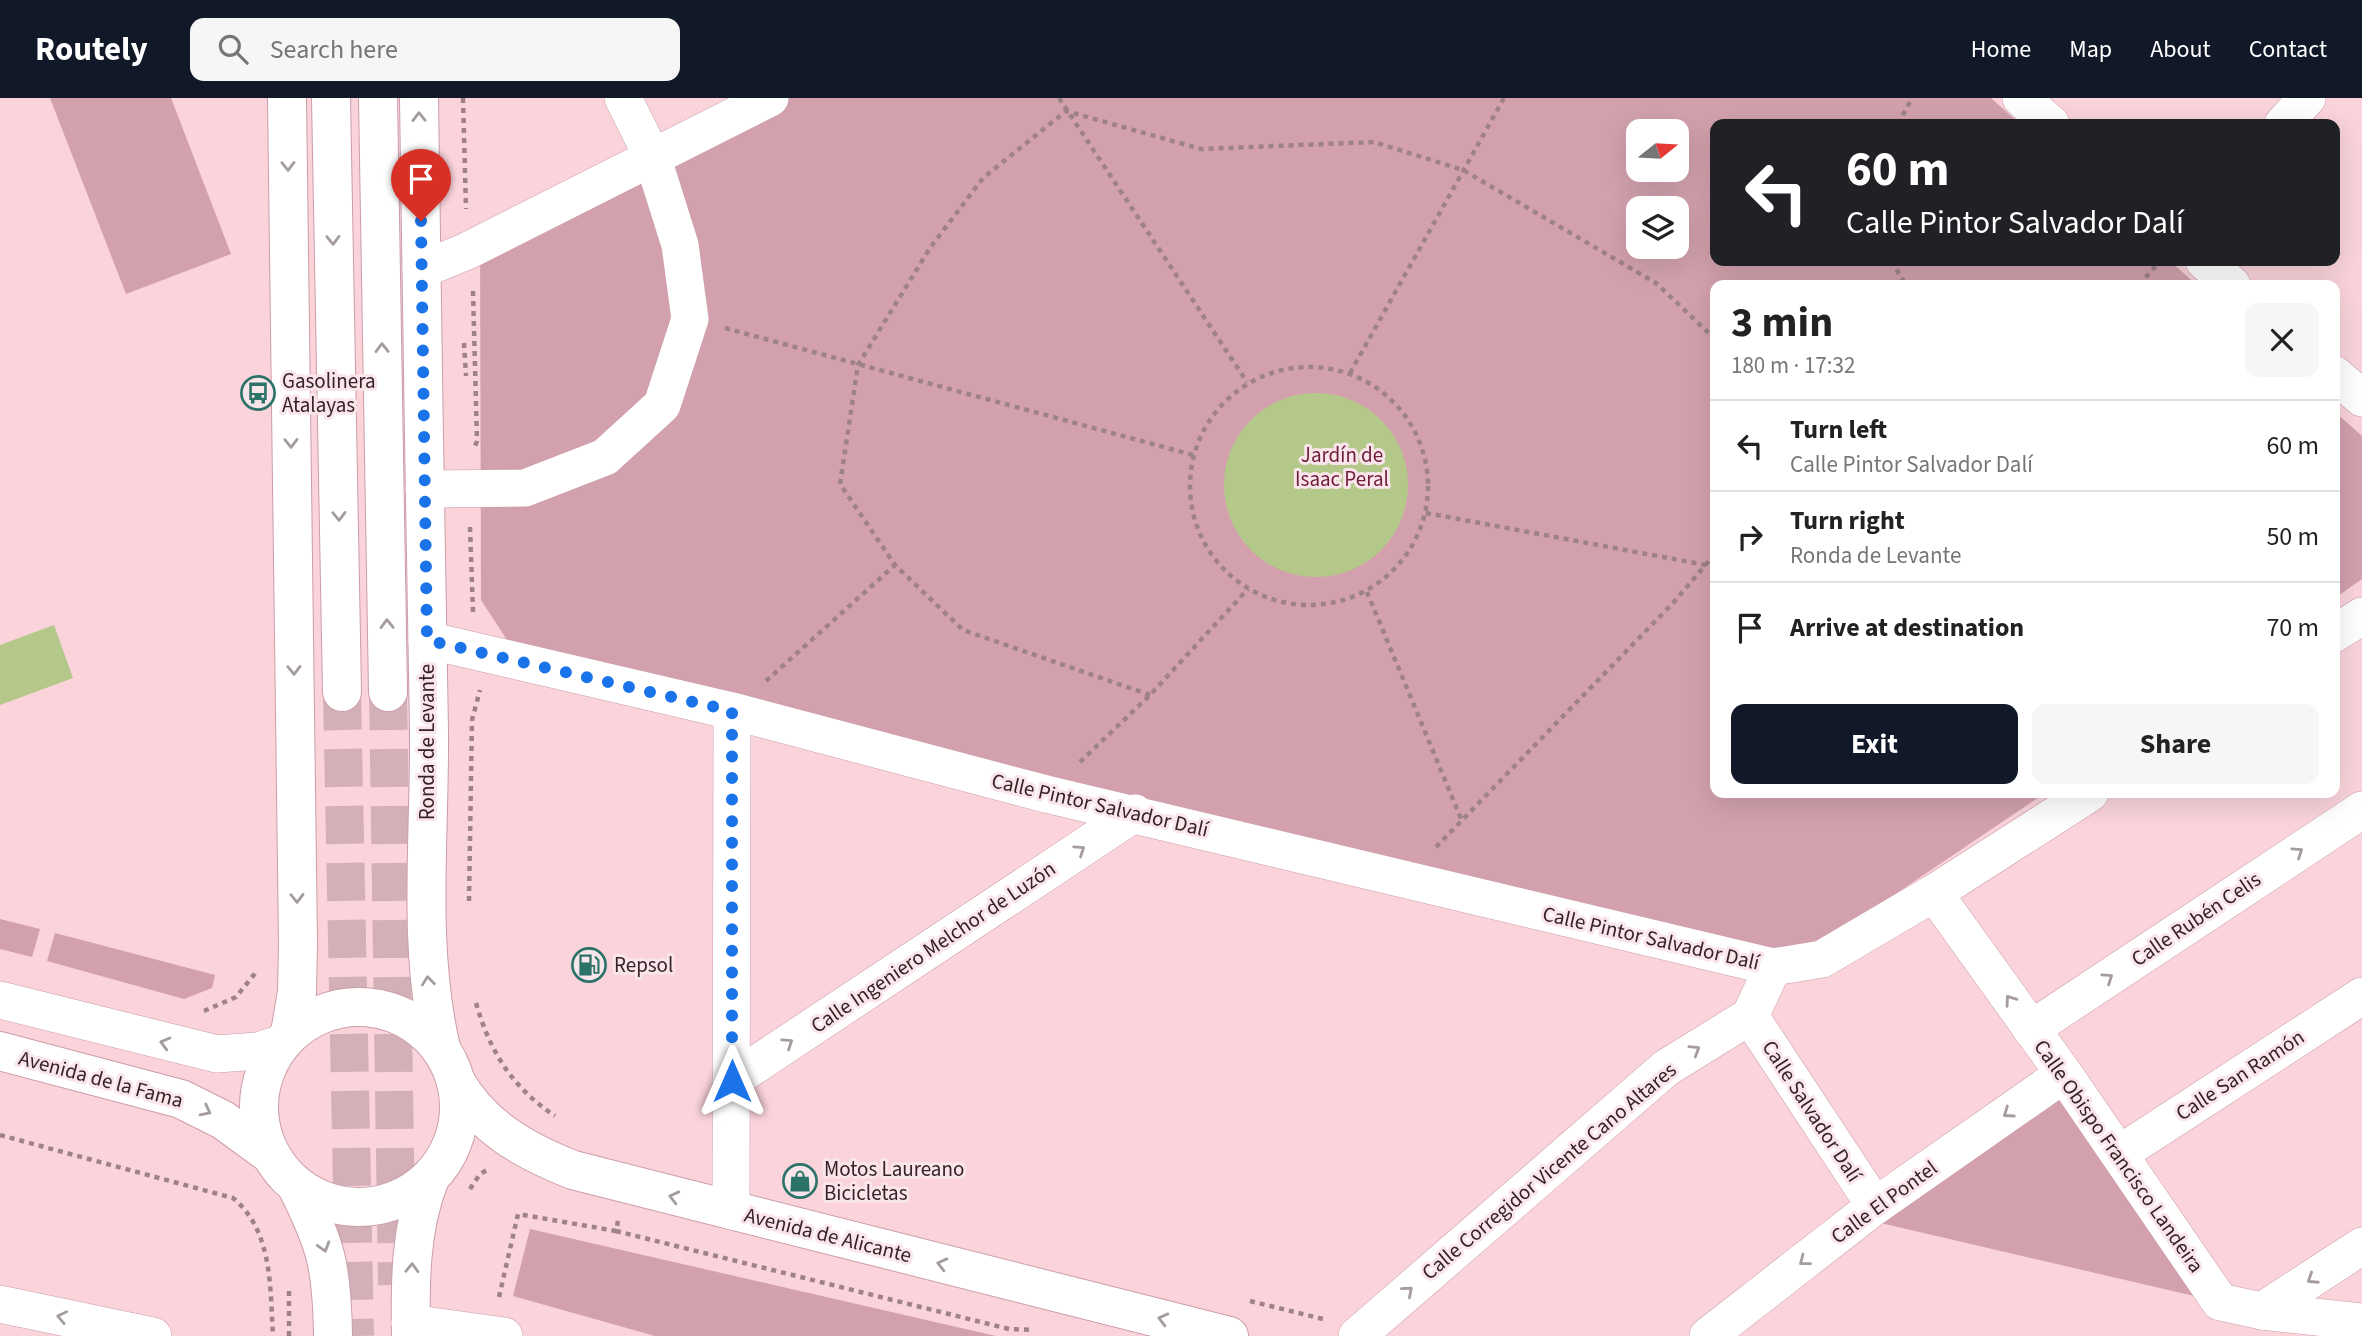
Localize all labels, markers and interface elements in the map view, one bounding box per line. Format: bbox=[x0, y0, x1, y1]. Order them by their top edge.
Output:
search box bbox=[190, 18, 680, 81]
text: Routely bbox=[35, 26, 148, 73]
icon: search bbox=[214, 30, 252, 68]
text: Search here bbox=[270, 31, 398, 68]
text: Home bbox=[1971, 32, 2031, 67]
text: Map bbox=[2069, 32, 2112, 67]
text: About bbox=[2150, 32, 2211, 67]
text: Contact bbox=[2249, 32, 2327, 67]
one-way arrow bbox=[411, 111, 427, 122]
north arrow bbox=[1626, 119, 1689, 182]
map controls bbox=[1626, 119, 1689, 259]
text: 60 m bbox=[1846, 135, 1950, 205]
icon: left bbox=[1731, 147, 1822, 238]
pin bbox=[391, 149, 451, 221]
icon: arrive bbox=[402, 160, 440, 198]
one-way arrow bbox=[280, 161, 295, 172]
button: layers bbox=[1626, 196, 1689, 259]
text: Calle Pintor Salvador Dalí bbox=[1846, 200, 2184, 246]
one-way arrow bbox=[326, 234, 341, 245]
text: 3 min bbox=[1731, 293, 1833, 353]
button: close bbox=[2245, 303, 2319, 377]
one-way arrow bbox=[375, 342, 390, 353]
text: 180 m · 17:32 bbox=[1731, 349, 1855, 382]
place label: Gasolinera Atalayas bbox=[282, 366, 376, 420]
bus stop icon: Gasolinera Atalayas bbox=[239, 374, 277, 412]
text: Turn left bbox=[1790, 411, 1887, 448]
icon: left bbox=[1731, 427, 1769, 465]
text: 60 m bbox=[2266, 427, 2319, 464]
one-way arrow bbox=[283, 438, 299, 448]
park label: Jardín de Isaac Peral bbox=[1295, 440, 1389, 494]
text: Calle Pintor Salvador Dalí bbox=[1790, 448, 2033, 481]
text: Turn right bbox=[1790, 502, 1905, 539]
one-way arrow bbox=[331, 511, 346, 522]
icon: right bbox=[1731, 518, 1769, 556]
text: 50 m bbox=[2266, 518, 2319, 555]
text: Ronda de Levante bbox=[1790, 539, 1961, 572]
icon: arrive bbox=[1731, 609, 1769, 647]
text: Arrive at destination bbox=[1790, 609, 2024, 646]
text: 70 m bbox=[2266, 609, 2319, 646]
one-way arrow bbox=[379, 618, 394, 629]
street label: Ronda de Levante bbox=[412, 664, 442, 820]
one-way arrow bbox=[286, 665, 301, 676]
button: Exit bbox=[1731, 704, 2018, 784]
button: Share bbox=[2032, 704, 2319, 784]
street label: Calle Pintor Salvador Dalí bbox=[989, 765, 1212, 845]
one-way arrow bbox=[1072, 845, 1085, 858]
one-way arrow bbox=[2290, 848, 2303, 860]
street label: Calle Ingeniero Melchor de Luzón bbox=[805, 854, 1061, 1040]
street label: Calle Rubén Celis bbox=[2125, 864, 2267, 974]
one-way arrow bbox=[290, 892, 305, 903]
street label: Calle Pintor Salvador Dalí bbox=[1540, 898, 1763, 978]
fuel station icon: Repsol bbox=[570, 946, 608, 984]
place label: Repsol bbox=[614, 950, 673, 980]
one-way arrow bbox=[2100, 974, 2113, 986]
one-way arrow bbox=[421, 975, 436, 986]
one-way arrow bbox=[2006, 995, 2018, 1008]
street label: Calle San Ramón bbox=[2170, 1022, 2310, 1128]
street label: Calle Obispo Francisco Landeira bbox=[2027, 1033, 2211, 1279]
street label: Calle Salvador Dalí bbox=[1755, 1034, 1870, 1188]
one-way arrow bbox=[160, 1037, 172, 1051]
one-way arrow bbox=[781, 1039, 794, 1052]
street label: Avenida de la Fama bbox=[15, 1043, 187, 1115]
position arrow bbox=[695, 1044, 769, 1118]
one-way arrow bbox=[1687, 1046, 1700, 1059]
street label: Calle Corregidor Vicente Cano Altares bbox=[1415, 1055, 1683, 1287]
one-way arrow bbox=[199, 1103, 211, 1116]
one-way arrow bbox=[2003, 1105, 2016, 1117]
street label: Calle El Pontel bbox=[1824, 1153, 1944, 1251]
place label: Motos Laureano Bicicletas bbox=[824, 1154, 964, 1208]
shop icon: Motos Laureano Bicicletas bbox=[781, 1162, 819, 1200]
one-way arrow bbox=[668, 1191, 680, 1205]
street label: Avenida de Alicante bbox=[741, 1200, 915, 1270]
one-way arrow bbox=[316, 1240, 331, 1252]
one-way arrow bbox=[1800, 1253, 1812, 1266]
one-way arrow bbox=[936, 1258, 948, 1272]
one-way arrow bbox=[404, 1262, 419, 1273]
one-way arrow bbox=[2307, 1271, 2320, 1283]
one-way arrow bbox=[1400, 1287, 1413, 1299]
one-way arrow bbox=[56, 1310, 68, 1325]
one-way arrow bbox=[1157, 1313, 1169, 1327]

